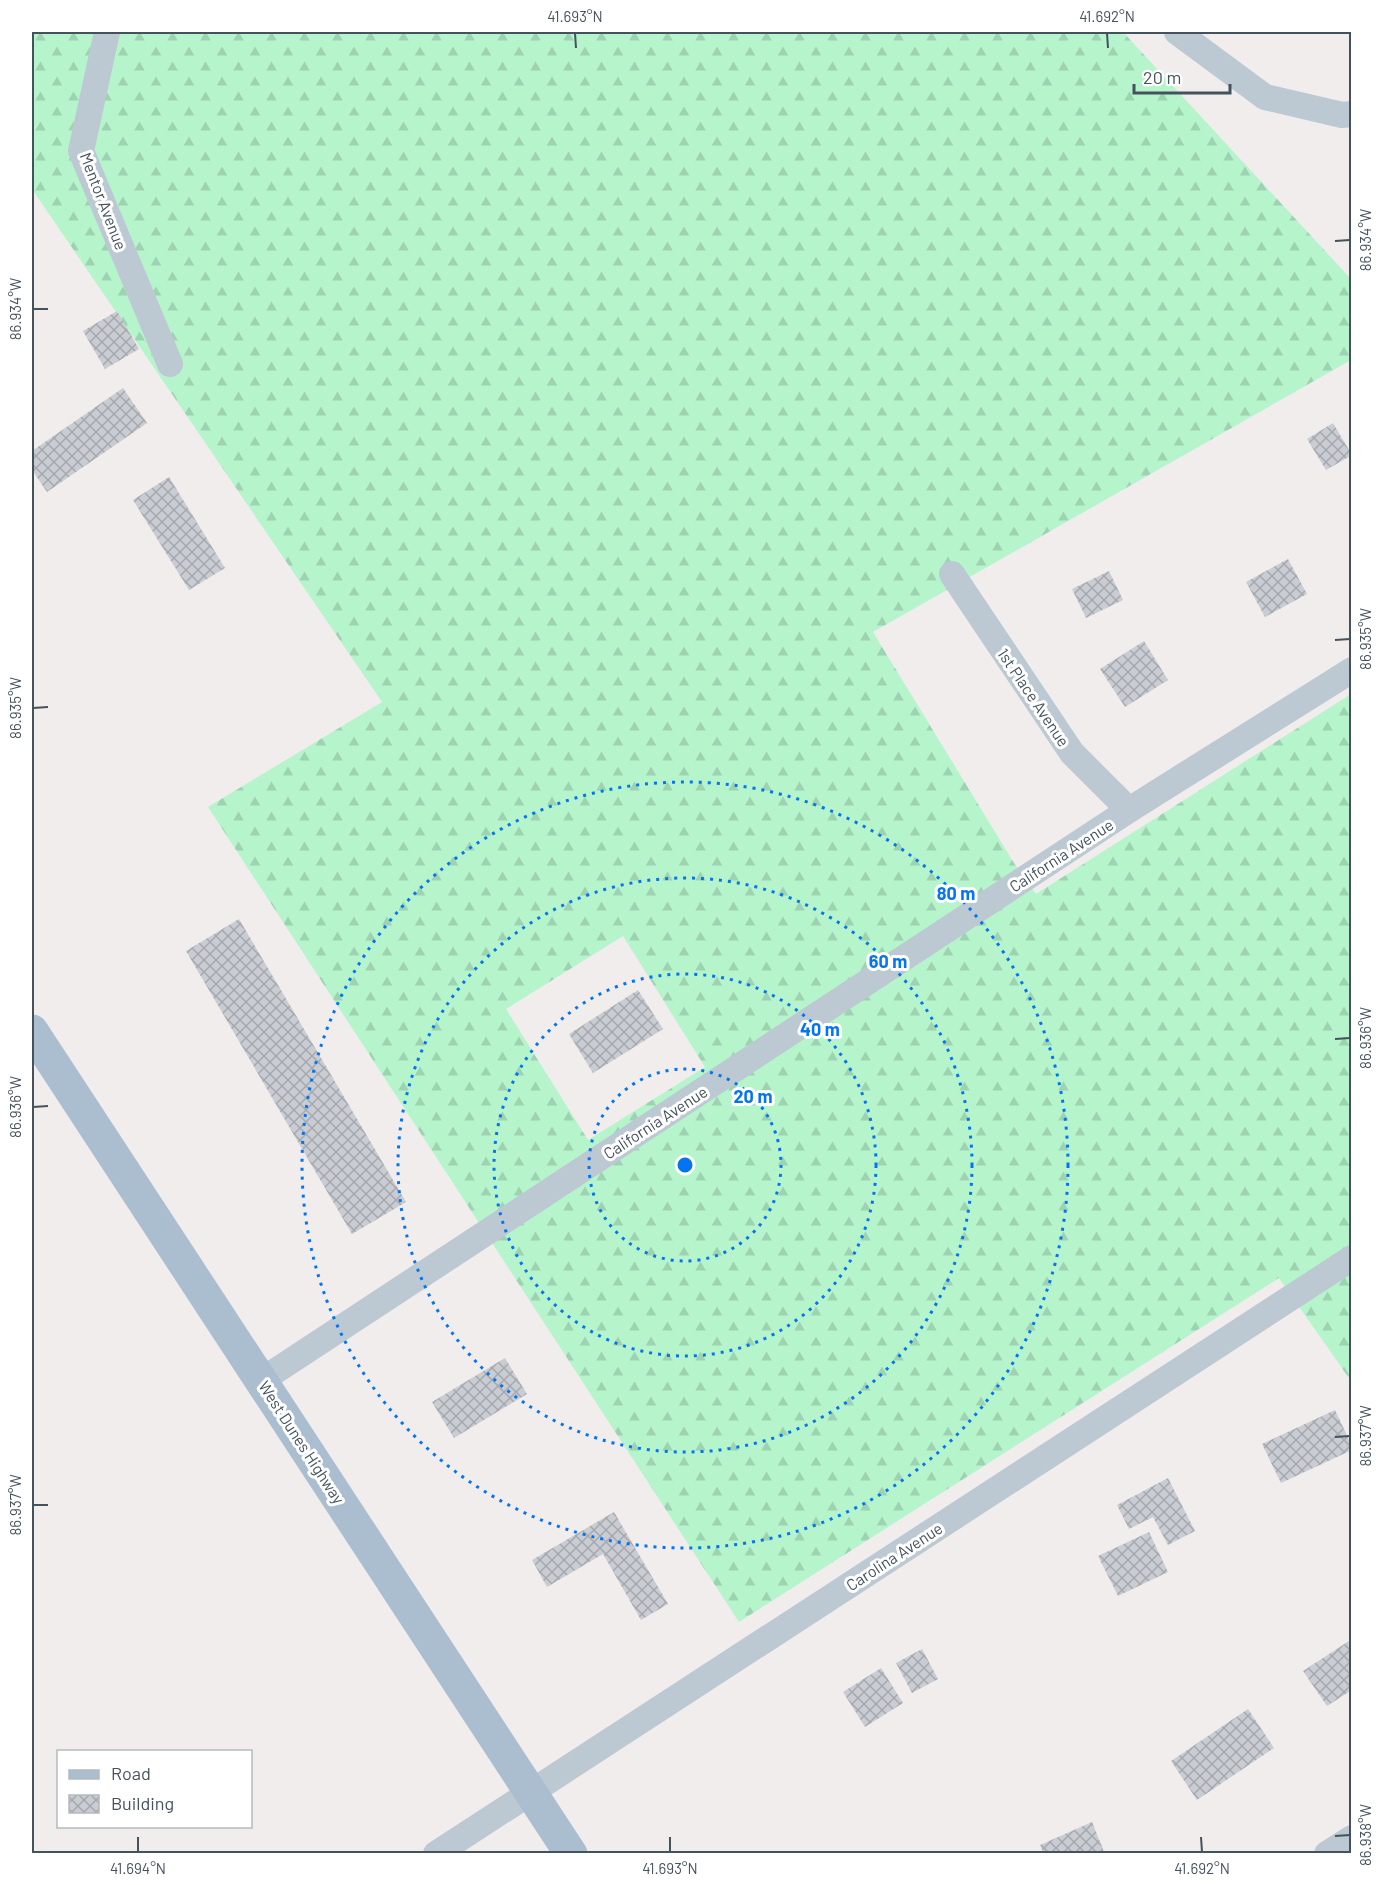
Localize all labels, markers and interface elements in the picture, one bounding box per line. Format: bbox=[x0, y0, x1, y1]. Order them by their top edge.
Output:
text: 41.693°N bbox=[547, 7, 603, 25]
text: 41.692°N bbox=[1079, 7, 1135, 25]
scale bar bbox=[1134, 57, 1230, 95]
text: 20 m bbox=[1143, 66, 1181, 88]
street label: Mentor Avenue bbox=[77, 150, 131, 252]
text: 86.934°W bbox=[1356, 209, 1374, 271]
text: 86.934°W bbox=[6, 278, 24, 340]
text: 86.935°W bbox=[1356, 608, 1374, 670]
street label: 1st Place Avenue bbox=[994, 644, 1074, 750]
text: 86.935°W bbox=[6, 677, 24, 739]
street label: California Avenue bbox=[1006, 814, 1116, 896]
text: 80 m bbox=[937, 882, 975, 904]
text: 60 m bbox=[869, 950, 907, 972]
text: 86.936°W bbox=[1356, 1007, 1374, 1069]
text: 40 m bbox=[800, 1018, 840, 1040]
text: 86.936°W bbox=[6, 1076, 24, 1138]
street label: California Avenue bbox=[600, 1081, 710, 1163]
text: 20 m bbox=[734, 1085, 772, 1107]
centre of rings bbox=[675, 1155, 695, 1175]
street label: West Dunes Highway bbox=[255, 1377, 349, 1508]
text: 86.937°W bbox=[1356, 1405, 1374, 1467]
text: 86.937°W bbox=[6, 1474, 24, 1536]
street label: Carolina Avenue bbox=[842, 1518, 946, 1594]
legend bbox=[57, 1750, 252, 1828]
text: Road bbox=[111, 1762, 151, 1784]
text: Building bbox=[111, 1792, 174, 1814]
text: 86.938°W bbox=[1356, 1804, 1374, 1866]
text: 41.694°N bbox=[110, 1859, 166, 1877]
text: 41.693°N bbox=[642, 1859, 698, 1877]
text: 41.692°N bbox=[1174, 1859, 1230, 1877]

